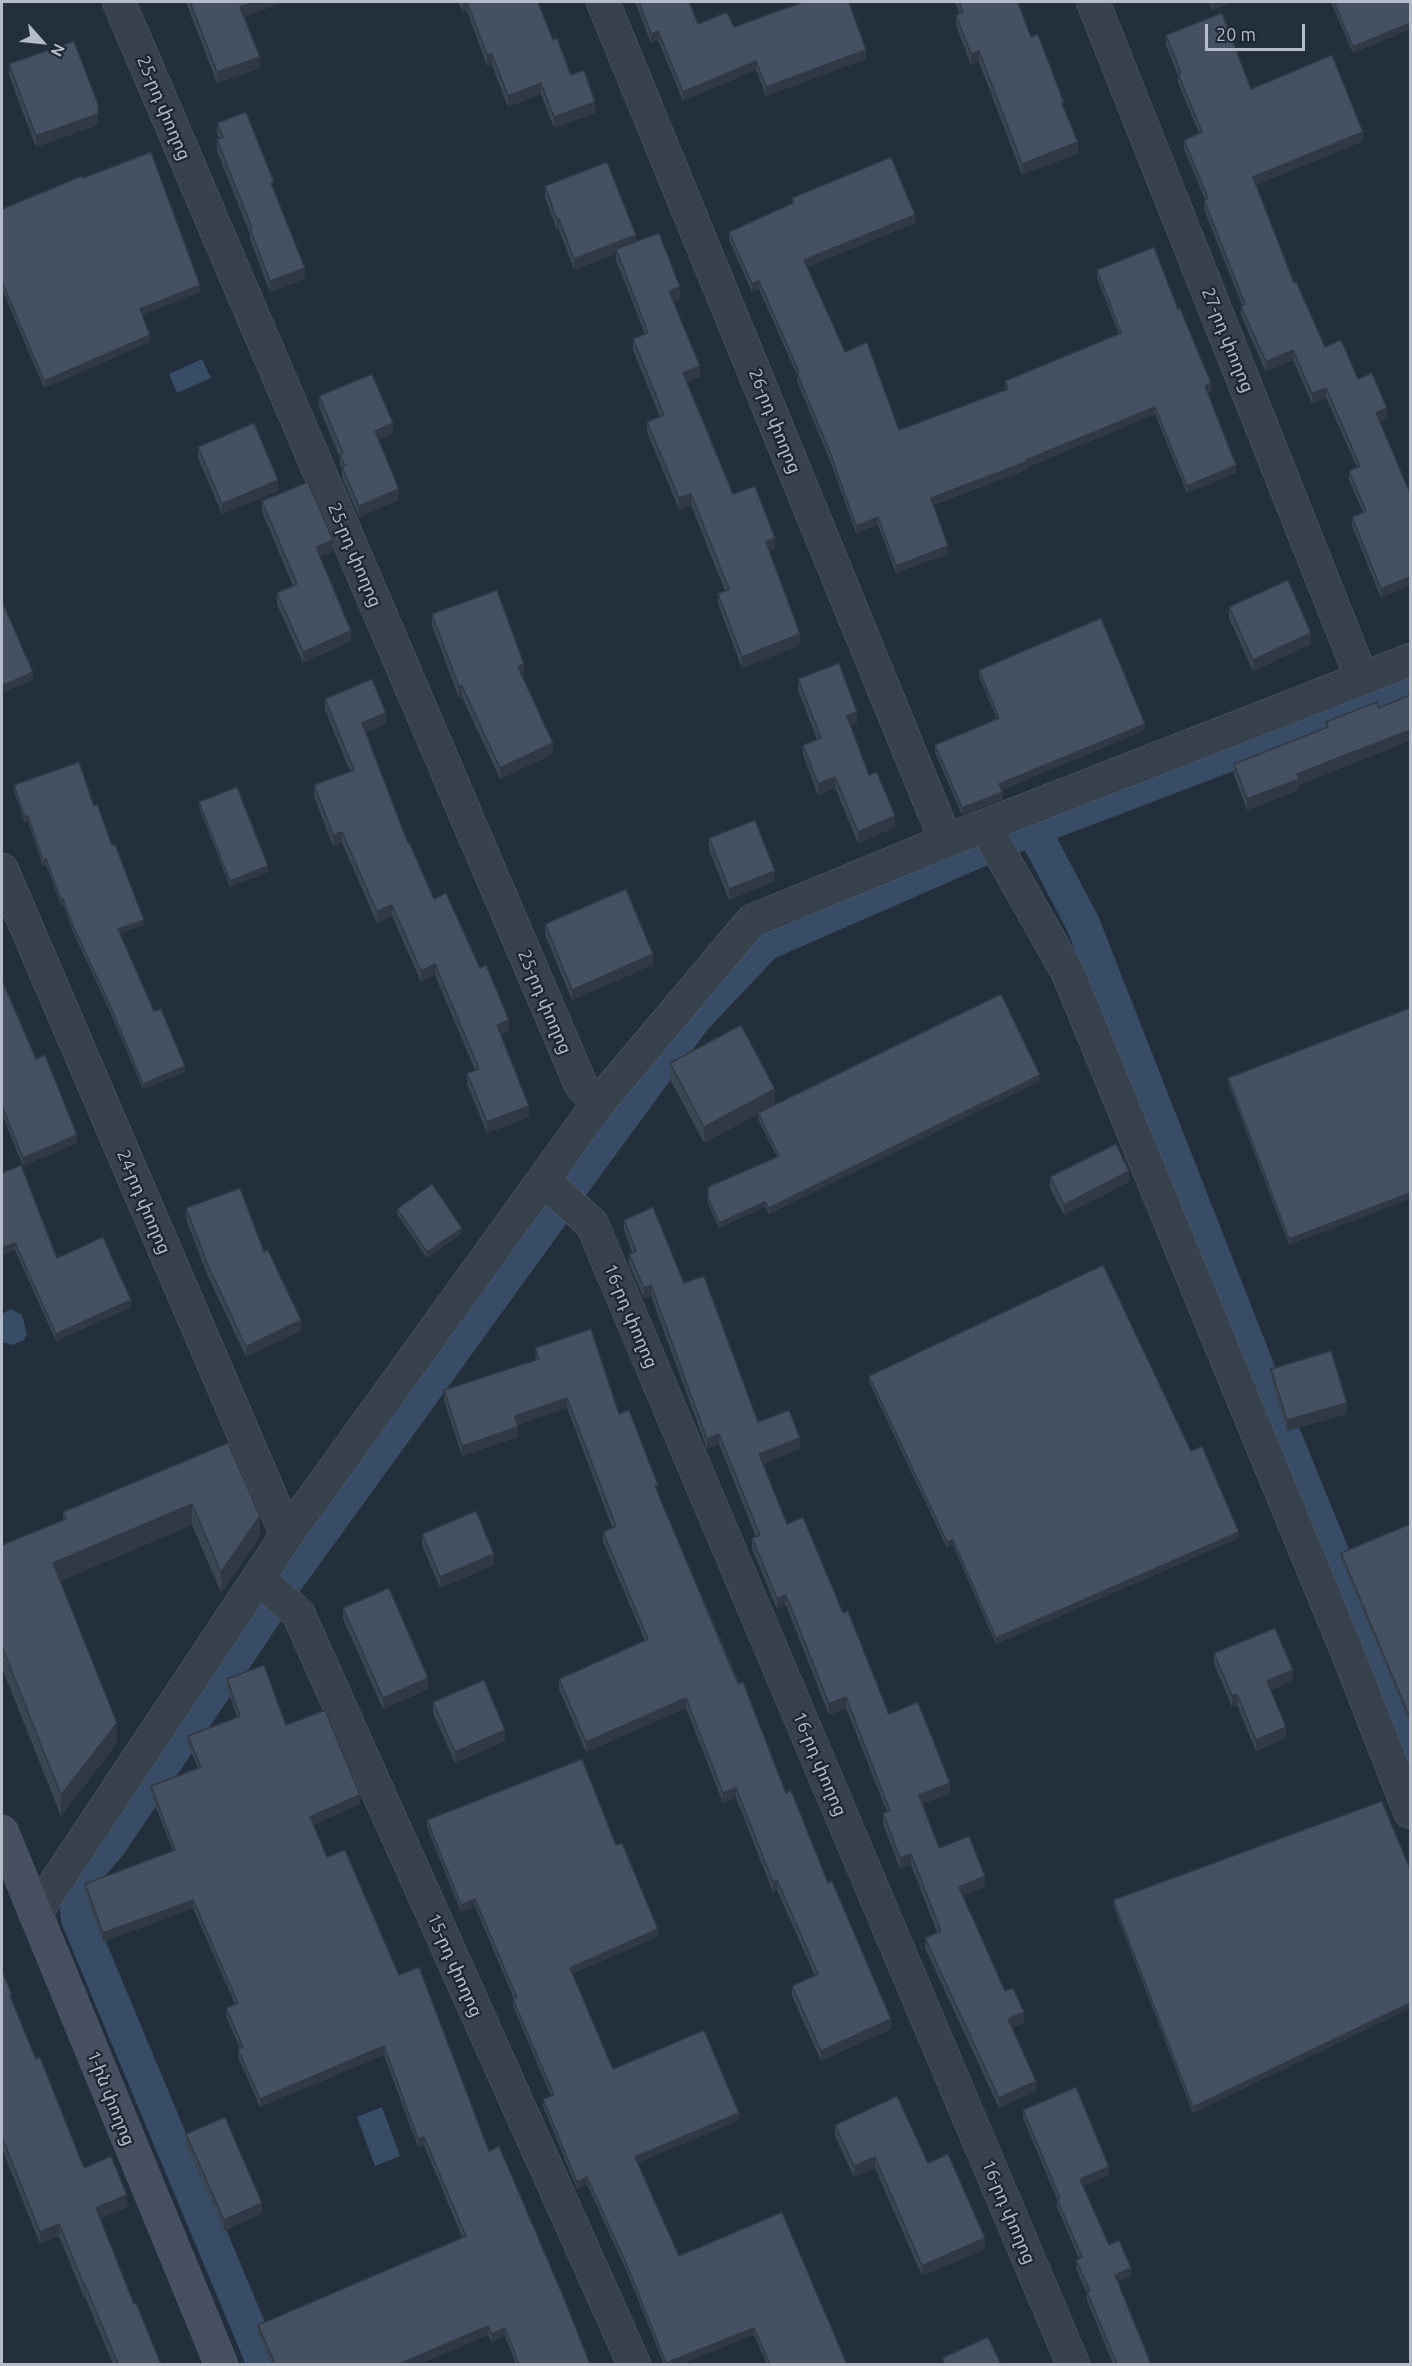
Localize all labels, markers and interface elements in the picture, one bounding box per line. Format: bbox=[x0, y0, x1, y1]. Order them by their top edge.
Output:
north arrow bbox=[12, 12, 72, 72]
scale bar bbox=[1208, 12, 1308, 50]
text: 20 m bbox=[1216, 24, 1256, 44]
text: N bbox=[47, 41, 69, 60]
street label: 25-րդ փողոց bbox=[132, 53, 196, 163]
street label: 27-րդ փողոց bbox=[1197, 284, 1259, 396]
street label: 26-րդ փողոց bbox=[744, 365, 806, 477]
street label: 25-րդ փողոց bbox=[323, 500, 387, 610]
street label: 25-րդ փողոց bbox=[513, 947, 577, 1057]
street label: 24-րդ փողոց bbox=[112, 1147, 176, 1257]
street label: 16-րդ փողոց bbox=[599, 1261, 663, 1371]
street label: 16-րդ փողոց bbox=[788, 1709, 852, 1819]
street label: 15-րդ փողոց bbox=[423, 1910, 487, 2020]
street label: 1-ին փողոց bbox=[82, 2047, 140, 2149]
street label: 16-րդ փողոց bbox=[977, 2157, 1041, 2267]

